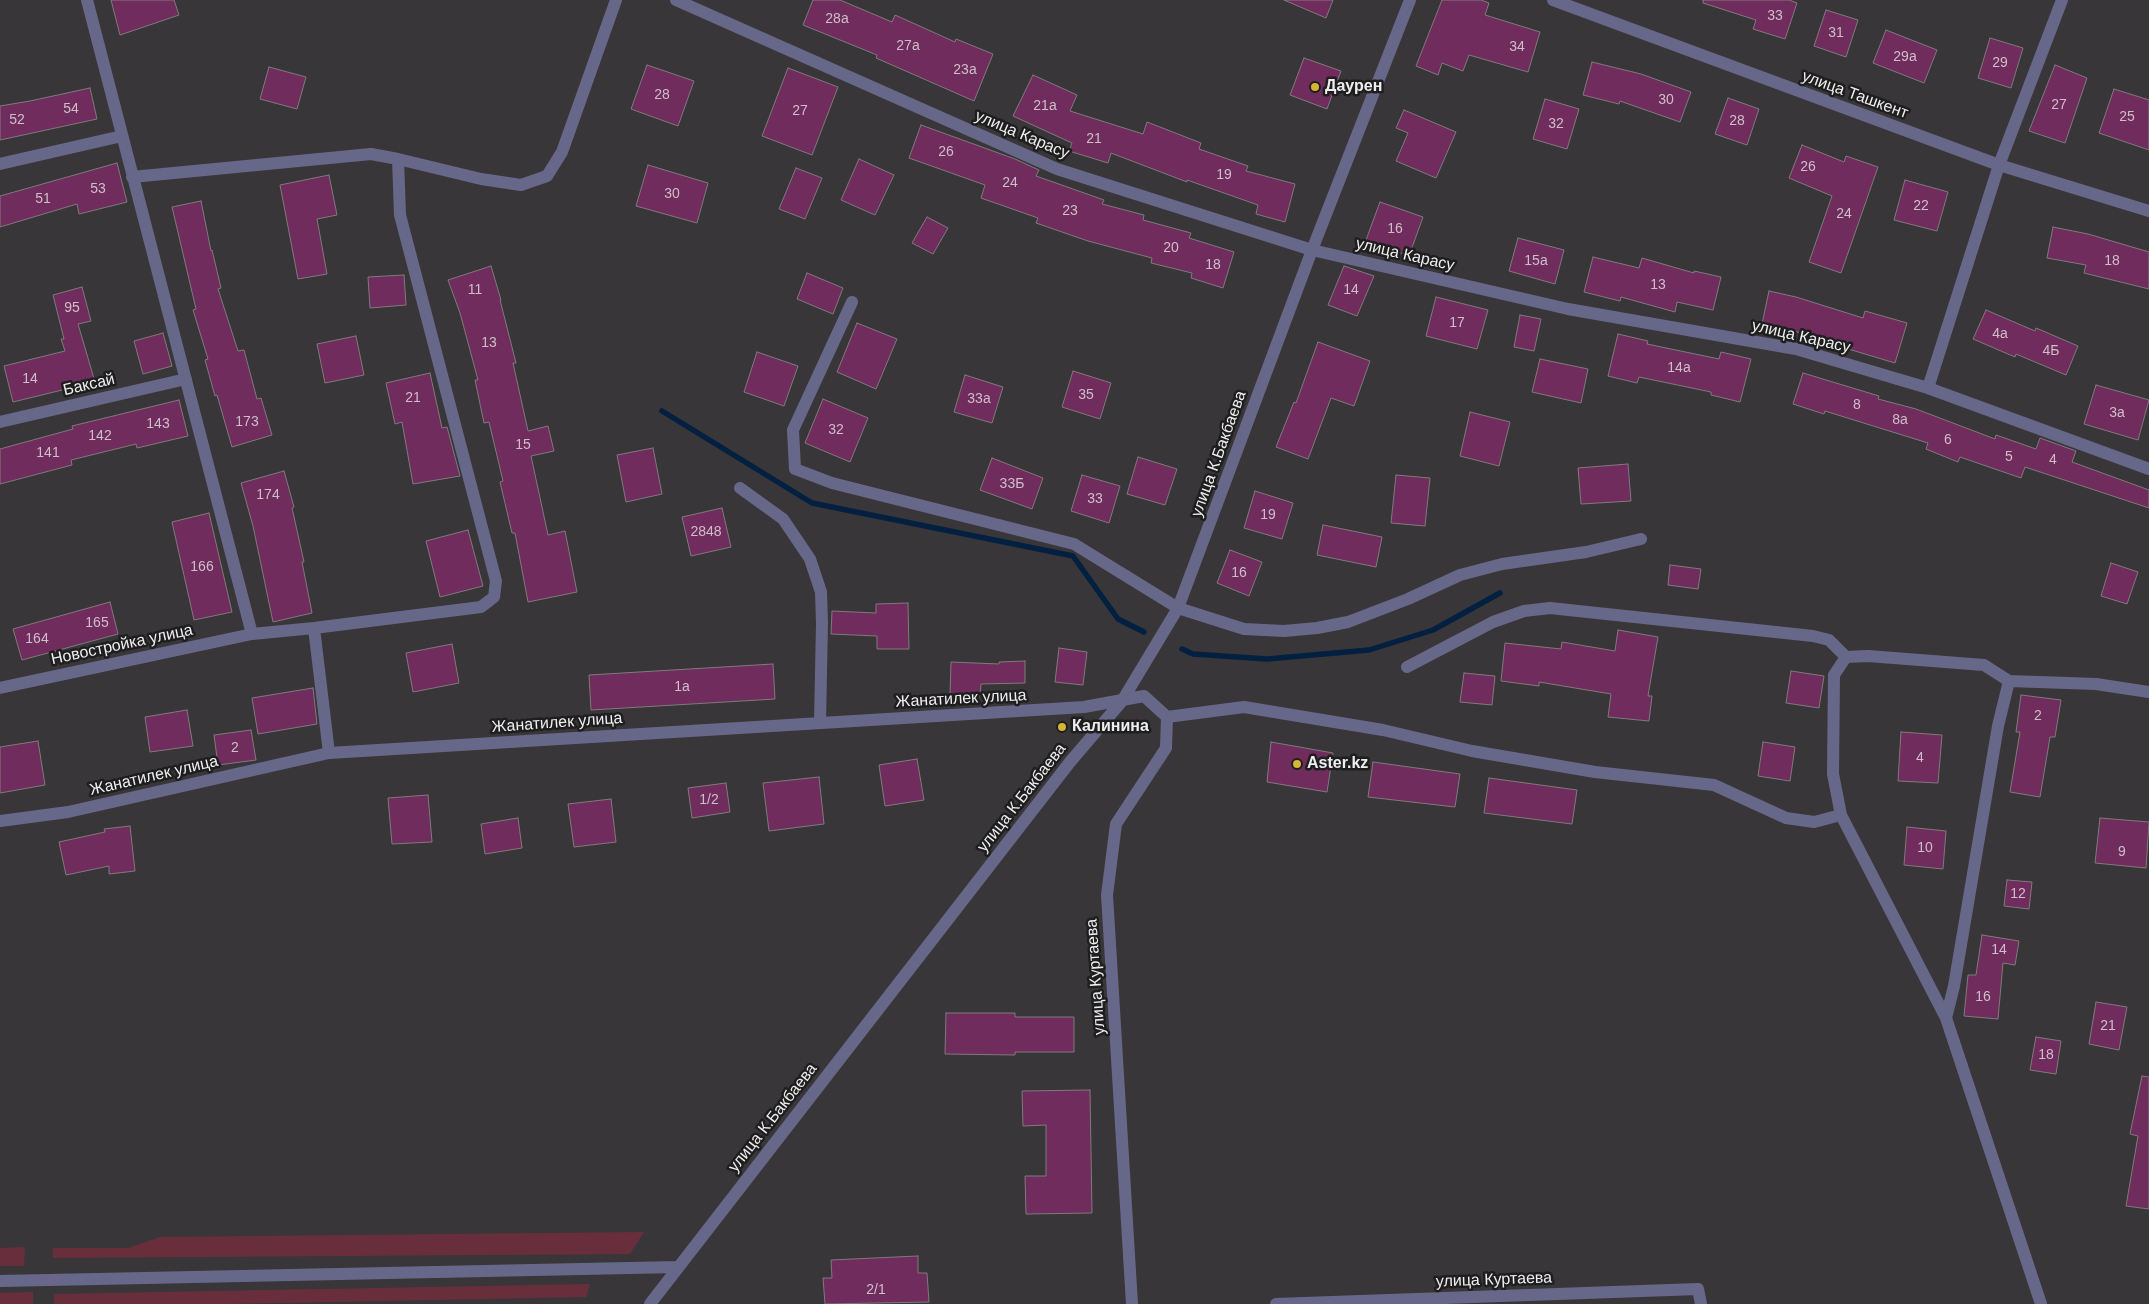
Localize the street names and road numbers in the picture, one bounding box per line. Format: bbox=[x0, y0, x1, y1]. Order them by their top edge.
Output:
street label: улица Ташкент bbox=[1799, 67, 1911, 123]
street label: улица Карасу bbox=[972, 107, 1072, 163]
street label: улица Карасу bbox=[1354, 234, 1456, 276]
street label: улица Карасу bbox=[1750, 316, 1852, 358]
street label: Баксай bbox=[61, 370, 117, 400]
street label: улица К.Бакбаева bbox=[1187, 388, 1251, 520]
street label: Новостройка улица bbox=[49, 621, 195, 669]
street label: Жанатилек улица bbox=[895, 686, 1027, 712]
street label: Жанатилек улица bbox=[491, 709, 623, 737]
street label: улица К.Бакбаева bbox=[974, 740, 1070, 856]
street label: Жанатилек улица bbox=[88, 752, 220, 800]
street label: улица Куртаева bbox=[1082, 918, 1110, 1036]
street label: улица К.Бакбаева bbox=[725, 1060, 821, 1176]
street label: улица Куртаева bbox=[1436, 1268, 1552, 1292]

